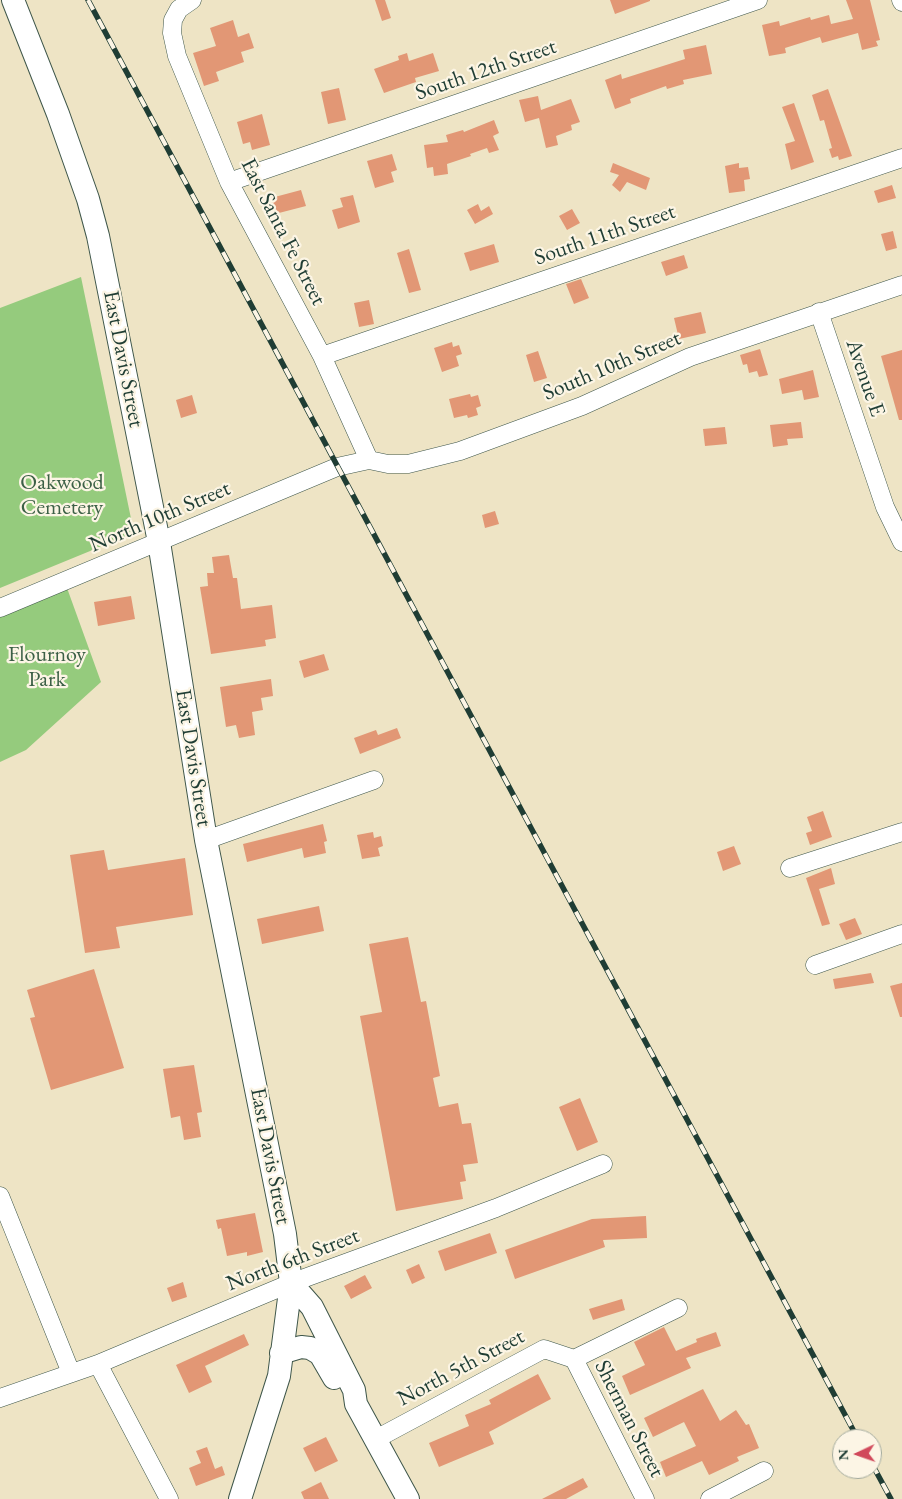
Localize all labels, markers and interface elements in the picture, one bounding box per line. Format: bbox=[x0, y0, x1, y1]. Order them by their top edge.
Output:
street label: South 12th Street bbox=[412, 34, 560, 106]
street label: East Santa Fe Street bbox=[235, 154, 331, 310]
street label: South 11th Street bbox=[531, 199, 679, 271]
street label: East Davis Street bbox=[97, 288, 149, 430]
street label: South 10th Street bbox=[539, 325, 685, 407]
street label: Avenue E bbox=[840, 336, 890, 420]
park label: Oakwood Cemetery bbox=[20, 470, 104, 522]
street label: North 10th Street bbox=[86, 475, 234, 559]
park label: Flournoy Park bbox=[8, 642, 86, 694]
street label: East Davis Street bbox=[169, 687, 217, 829]
street label: East Davis Street bbox=[244, 1085, 296, 1227]
street label: North 6th Street bbox=[223, 1223, 363, 1297]
street label: North 5th Street bbox=[393, 1324, 529, 1412]
street label: Sherman Street bbox=[588, 1356, 670, 1482]
north arrow bbox=[832, 1429, 882, 1479]
text: N bbox=[834, 1449, 852, 1461]

